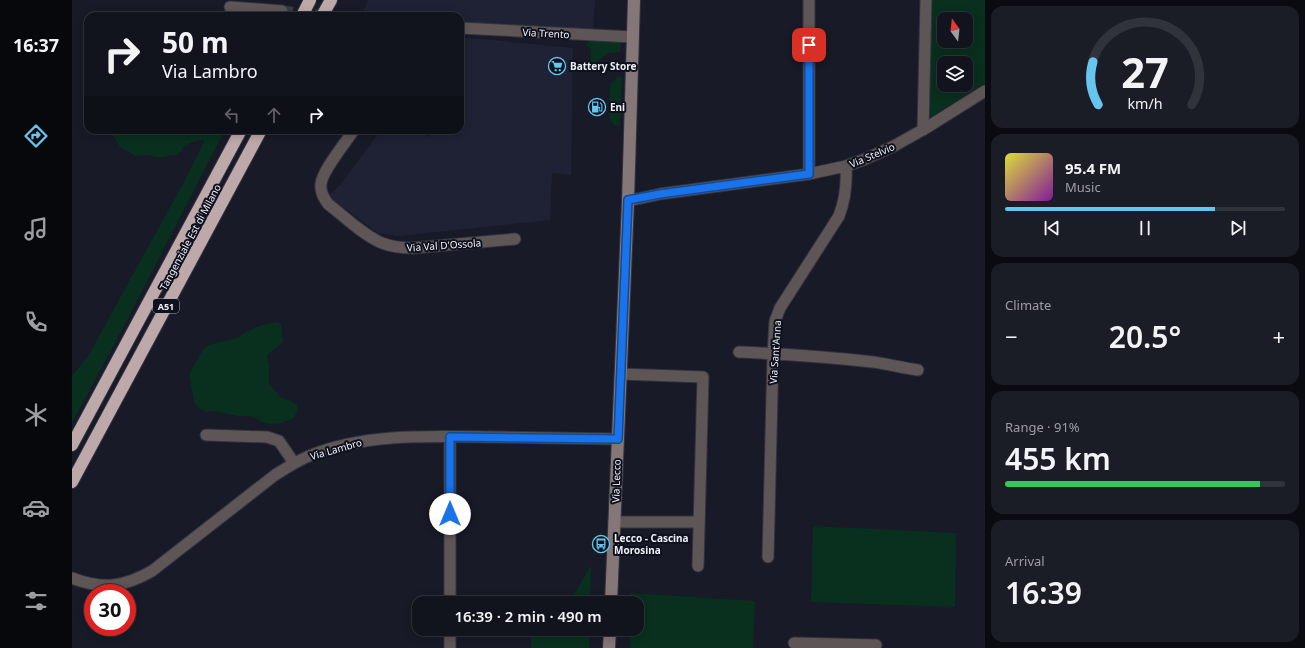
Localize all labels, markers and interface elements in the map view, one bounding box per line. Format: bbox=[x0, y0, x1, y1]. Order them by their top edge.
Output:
north arrow bbox=[937, 12, 973, 48]
map controls bbox=[937, 12, 973, 92]
text: 50 m bbox=[162, 23, 229, 61]
street label: Via Trento bbox=[522, 25, 570, 41]
icon: right bbox=[96, 28, 148, 80]
pin bbox=[792, 28, 826, 62]
text: 16:37 bbox=[13, 33, 59, 57]
icon: arrive bbox=[798, 34, 820, 56]
text: 27 bbox=[1121, 44, 1169, 100]
supermarket icon: Battery Store bbox=[547, 56, 567, 76]
button: layers bbox=[937, 56, 973, 92]
text: Via Lambro bbox=[162, 59, 258, 83]
place label: Battery Store bbox=[570, 59, 636, 73]
text: km/h bbox=[1127, 94, 1163, 113]
fuel station icon: Eni bbox=[587, 97, 607, 117]
place label: Eni bbox=[610, 100, 625, 114]
icon: left bbox=[221, 104, 243, 126]
icon: ahead bbox=[263, 104, 285, 126]
icon: right bbox=[305, 104, 327, 126]
icon: directions bbox=[22, 122, 50, 150]
street label: Via Stelvio bbox=[847, 139, 897, 171]
text: 95.4 FM bbox=[1065, 158, 1121, 178]
text: Music bbox=[1065, 178, 1101, 196]
street label: Tangenziale Est di Milano bbox=[156, 182, 224, 292]
icon: music bbox=[22, 215, 50, 243]
icon: previous bbox=[1041, 217, 1063, 239]
icon: pause bbox=[1134, 217, 1156, 239]
icon: next bbox=[1227, 217, 1249, 239]
street label: Via Val D'Ossola bbox=[406, 235, 482, 255]
text: Climate bbox=[1005, 296, 1051, 314]
road number: A51 bbox=[153, 299, 179, 313]
icon: phone bbox=[22, 308, 50, 336]
text: 20.5° bbox=[1109, 316, 1181, 357]
street label: Via Sant'Anna bbox=[766, 320, 784, 384]
text: − bbox=[1005, 321, 1018, 351]
text: + bbox=[1272, 321, 1285, 351]
icon: climate bbox=[22, 401, 50, 429]
text: Range · 91% bbox=[1005, 418, 1080, 436]
street label: Via Lambro bbox=[309, 435, 363, 463]
text: 455 km bbox=[1005, 438, 1111, 479]
street label: Via Lecco bbox=[608, 459, 624, 503]
position arrow bbox=[429, 493, 471, 535]
icon: car bbox=[22, 494, 50, 522]
place label: Lecco - Cascina Morosina bbox=[614, 531, 689, 557]
bus stop icon: Lecco - Cascina Morosina bbox=[591, 534, 611, 554]
text: Arrival bbox=[1005, 552, 1045, 570]
text: 16:39 bbox=[1005, 572, 1082, 613]
speed limit sign: 30 bbox=[84, 584, 136, 636]
icon: filters bbox=[22, 587, 50, 615]
text: 16:39 · 2 min · 490 m bbox=[454, 606, 602, 626]

